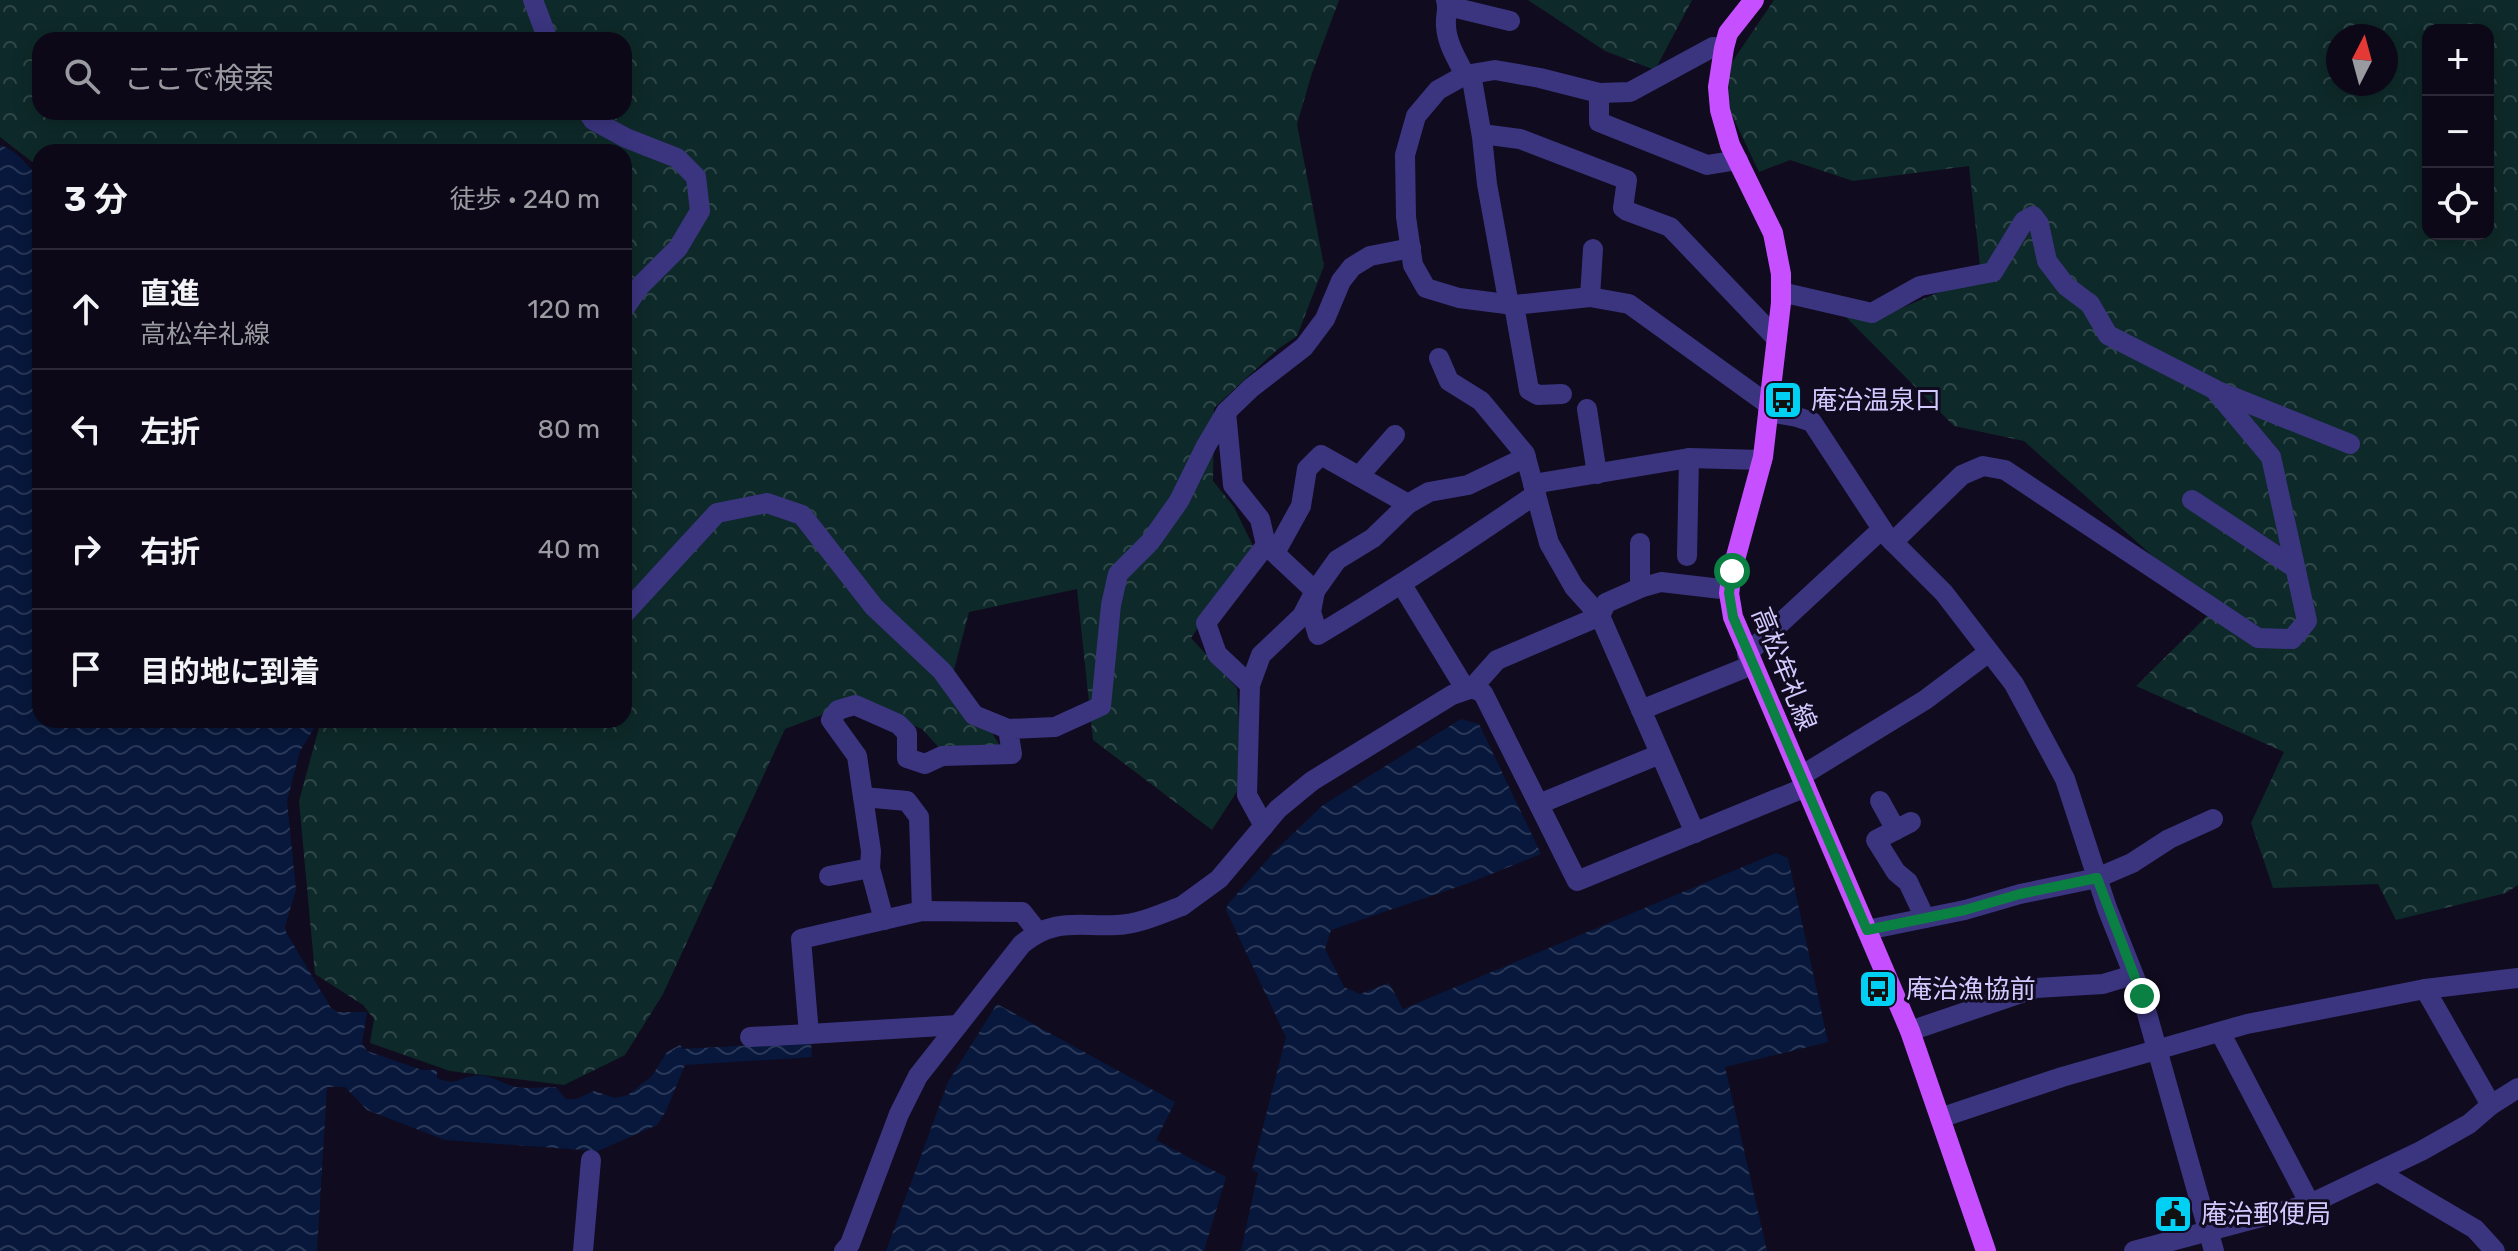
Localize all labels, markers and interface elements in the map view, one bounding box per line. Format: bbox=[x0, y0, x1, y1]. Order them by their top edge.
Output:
north arrow bbox=[2326, 24, 2398, 96]
map controls bbox=[2422, 24, 2494, 240]
button: + bbox=[2422, 24, 2494, 96]
search box bbox=[32, 32, 632, 120]
icon: search bbox=[60, 54, 104, 98]
text: ここで検索 bbox=[124, 61, 274, 97]
button: − bbox=[2422, 96, 2494, 168]
button: locate bbox=[2422, 168, 2494, 240]
text: 3 分 bbox=[64, 179, 128, 220]
text: 徒歩 · 240 m bbox=[450, 184, 600, 215]
text: 直進 bbox=[140, 276, 200, 312]
icon: ahead bbox=[64, 287, 108, 331]
text: 120 m bbox=[528, 294, 600, 325]
text: 高松牟礼線 bbox=[140, 319, 270, 350]
bus stop icon: 庵治温泉口 bbox=[1762, 379, 1804, 421]
place label: 庵治温泉口 bbox=[1811, 385, 1941, 416]
icon: left bbox=[64, 407, 108, 451]
text: 左折 bbox=[140, 414, 200, 450]
text: 80 m bbox=[537, 414, 600, 445]
icon: right bbox=[64, 527, 108, 571]
text: 右折 bbox=[140, 534, 200, 570]
text: 40 m bbox=[538, 534, 600, 565]
route start bbox=[1714, 553, 1750, 589]
street label: 高松牟礼線 bbox=[1745, 603, 1823, 735]
icon: arrive bbox=[64, 647, 108, 691]
text: 目的地に到着 bbox=[140, 654, 320, 690]
bus stop icon: 庵治漁協前 bbox=[1857, 968, 1899, 1010]
place label: 庵治漁協前 bbox=[1906, 974, 2036, 1005]
route end bbox=[2124, 978, 2160, 1014]
public building icon: 庵治郵便局 bbox=[2152, 1193, 2194, 1235]
place label: 庵治郵便局 bbox=[2201, 1199, 2331, 1230]

